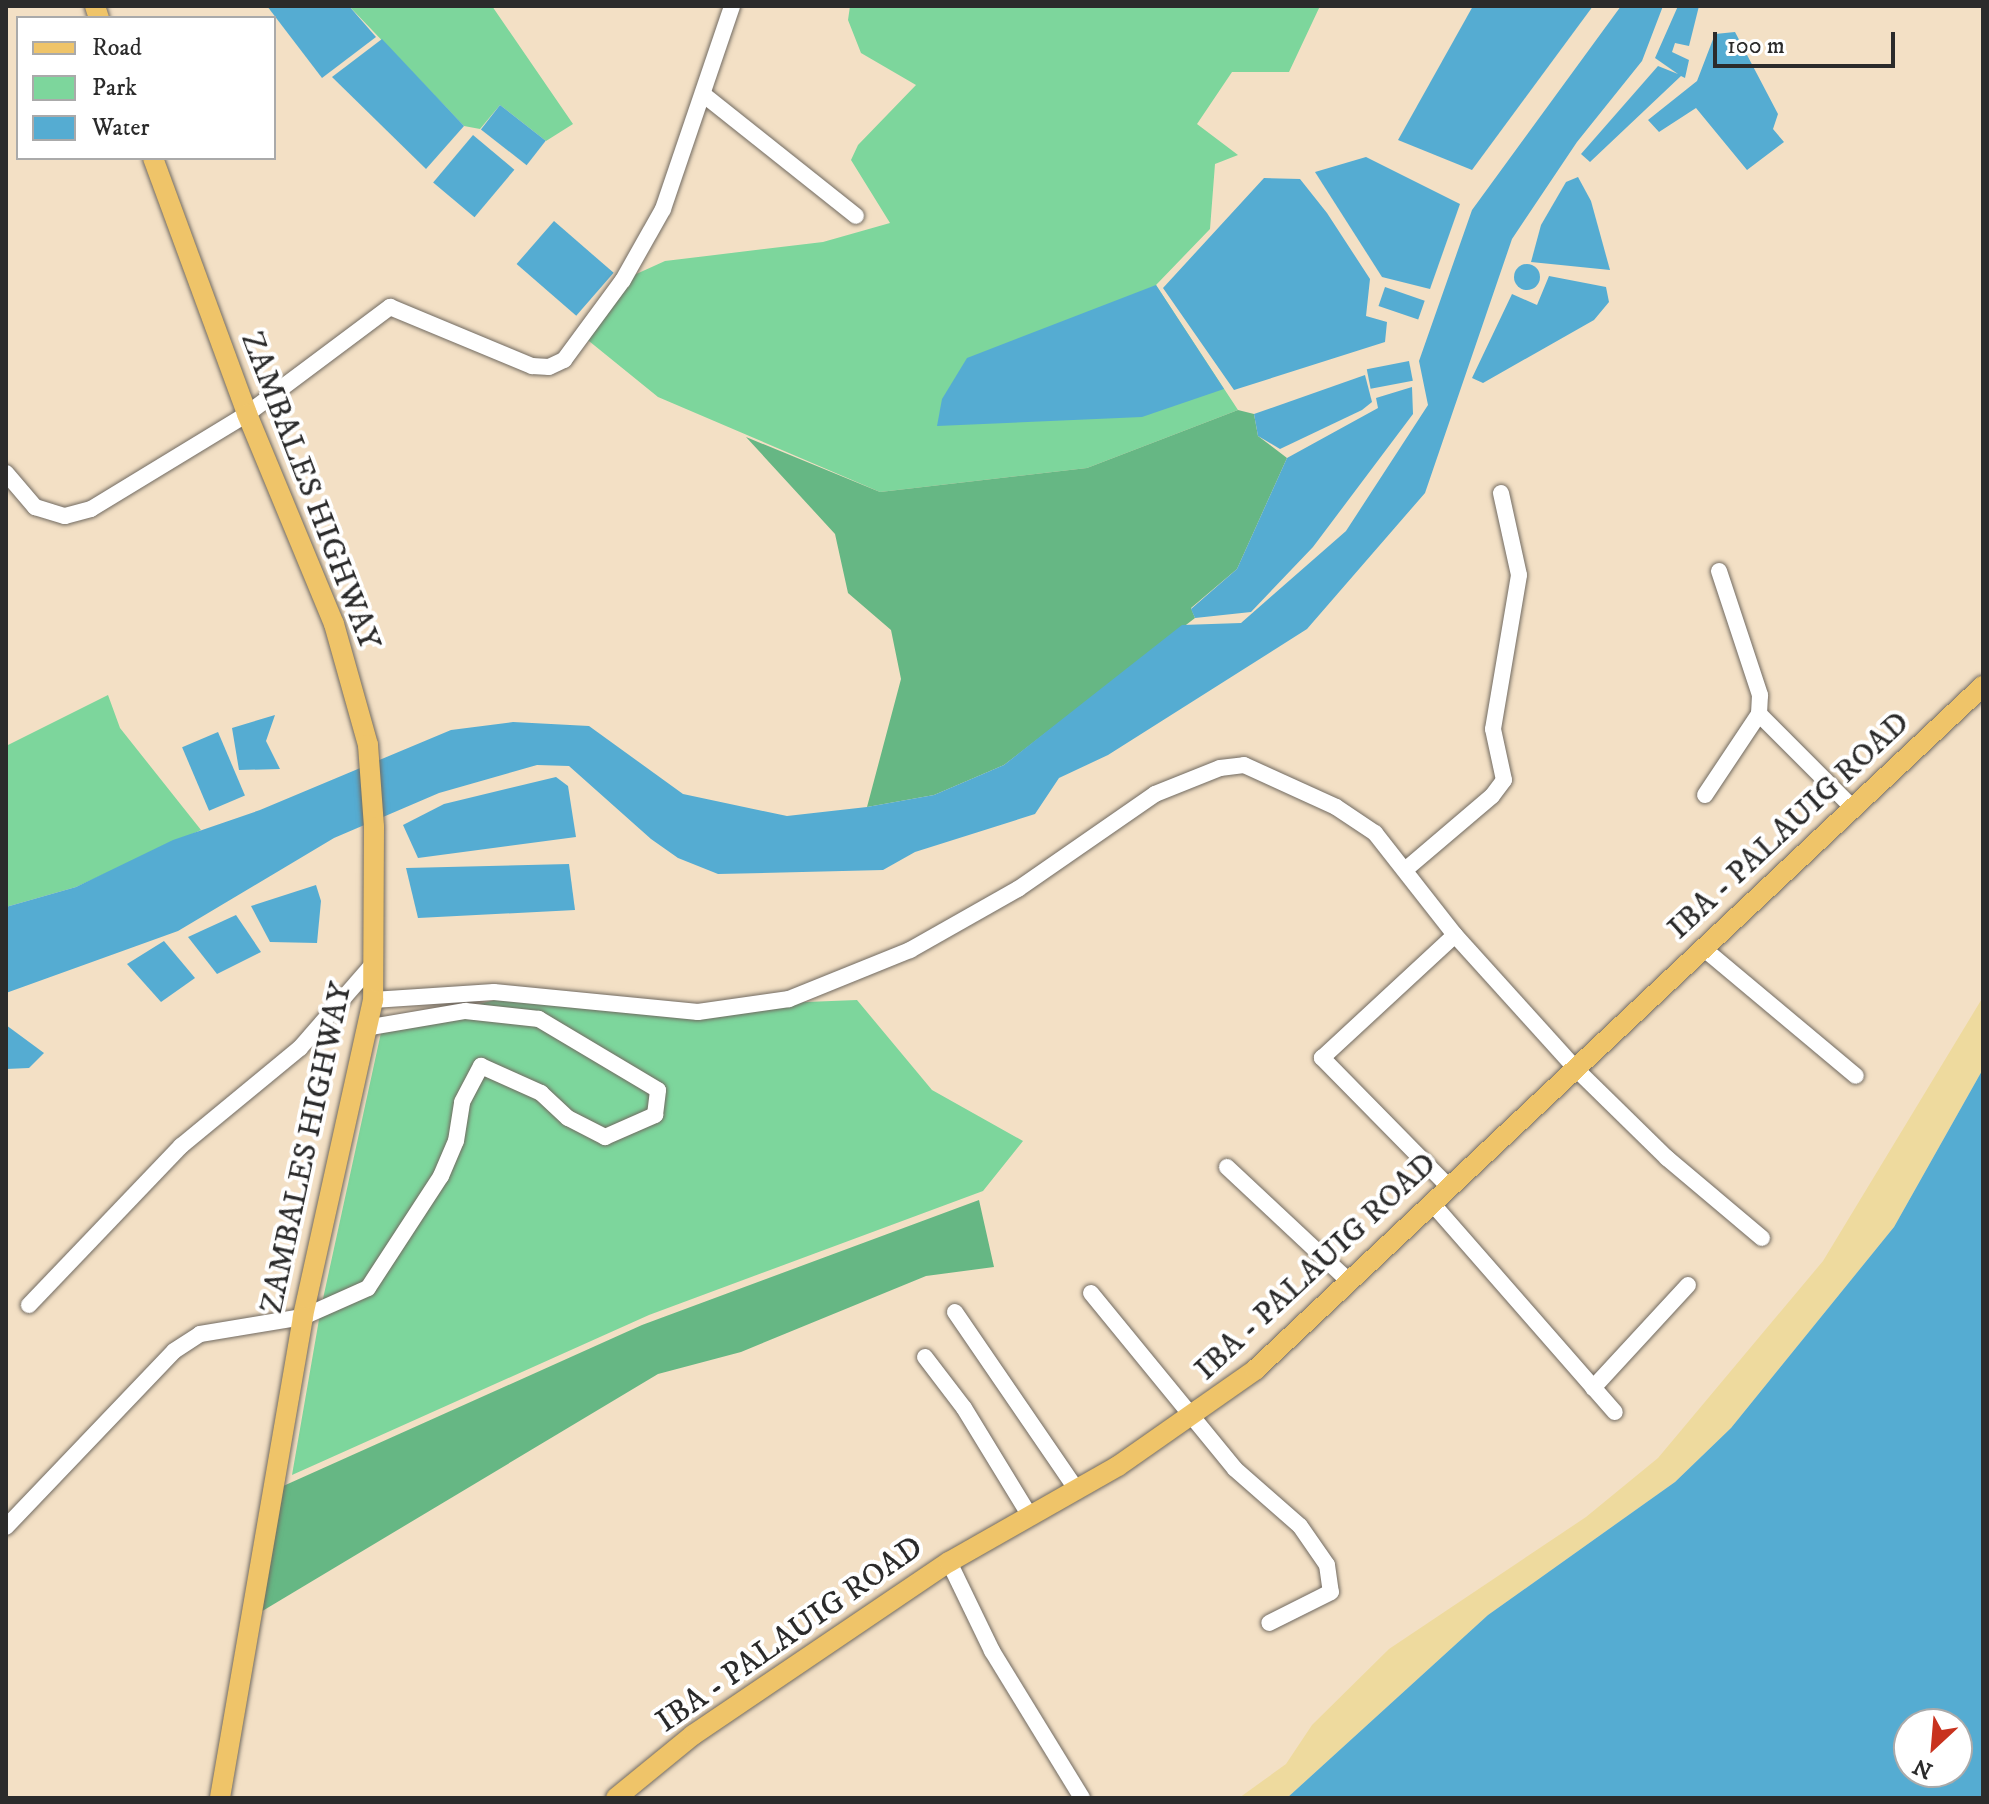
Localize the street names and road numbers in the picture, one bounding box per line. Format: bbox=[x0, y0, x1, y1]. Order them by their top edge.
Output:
street label: ZAMBALES HIGHWAY bbox=[232, 327, 388, 655]
street label: IBA - PALAUIG ROAD bbox=[1660, 704, 1918, 948]
street label: ZAMBALES HIGHWAY bbox=[253, 979, 361, 1317]
street label: IBA - PALAUIG ROAD bbox=[1187, 1145, 1445, 1389]
street label: IBA - PALAUIG ROAD bbox=[649, 1529, 931, 1741]

